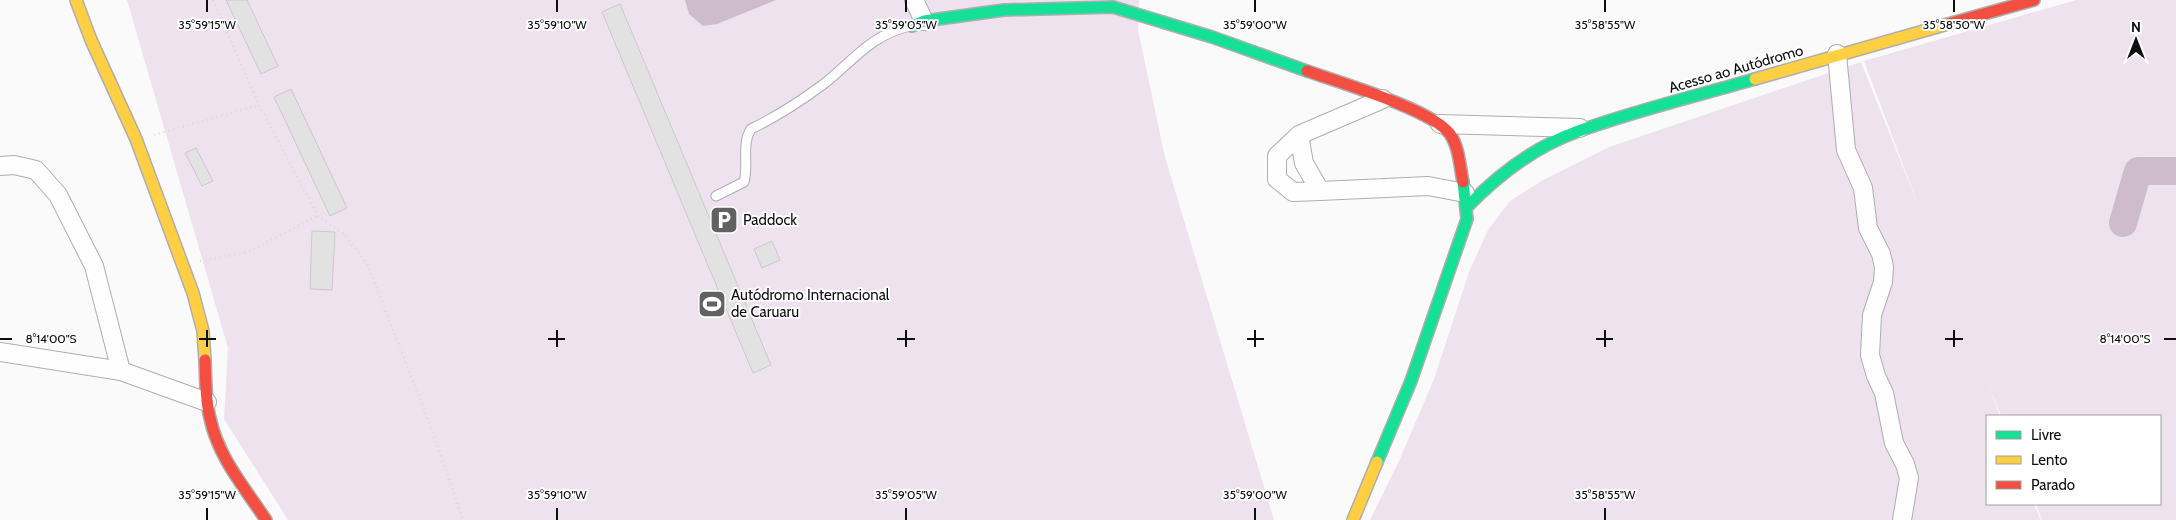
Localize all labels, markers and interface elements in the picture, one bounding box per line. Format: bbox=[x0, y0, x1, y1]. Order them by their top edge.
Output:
north arrow bbox=[2111, 15, 2161, 65]
text: 35°59'15"W bbox=[178, 17, 236, 32]
text: 35°59'10"W bbox=[527, 17, 587, 32]
text: 35°59'05"W bbox=[875, 17, 938, 32]
text: 35°59'00"W bbox=[1223, 17, 1288, 32]
text: 35°58'55"W bbox=[1575, 17, 1636, 32]
text: 35°58'50"W bbox=[1923, 17, 1986, 32]
text: N bbox=[2131, 18, 2141, 36]
street label: Acesso ao Autódromo bbox=[1667, 41, 1805, 97]
parking icon: Paddock bbox=[709, 205, 739, 235]
place label: Paddock bbox=[743, 211, 797, 229]
place label: Autódromo Internacional de Caruaru bbox=[731, 286, 890, 321]
sports icon: Autódromo Internacional de Caruaru bbox=[697, 289, 727, 319]
text: 8°14'00"S bbox=[25, 331, 77, 346]
text: 8°14'00"S bbox=[2099, 331, 2151, 346]
legend bbox=[1986, 415, 2161, 505]
text: Livre bbox=[2031, 426, 2062, 444]
text: Lento bbox=[2031, 451, 2068, 469]
text: Parado bbox=[2031, 476, 2075, 494]
text: 35°59'15"W bbox=[178, 487, 236, 502]
text: 35°59'10"W bbox=[527, 487, 587, 502]
text: 35°59'05"W bbox=[875, 487, 938, 502]
text: 35°59'00"W bbox=[1223, 487, 1288, 502]
text: 35°58'55"W bbox=[1575, 487, 1636, 502]

